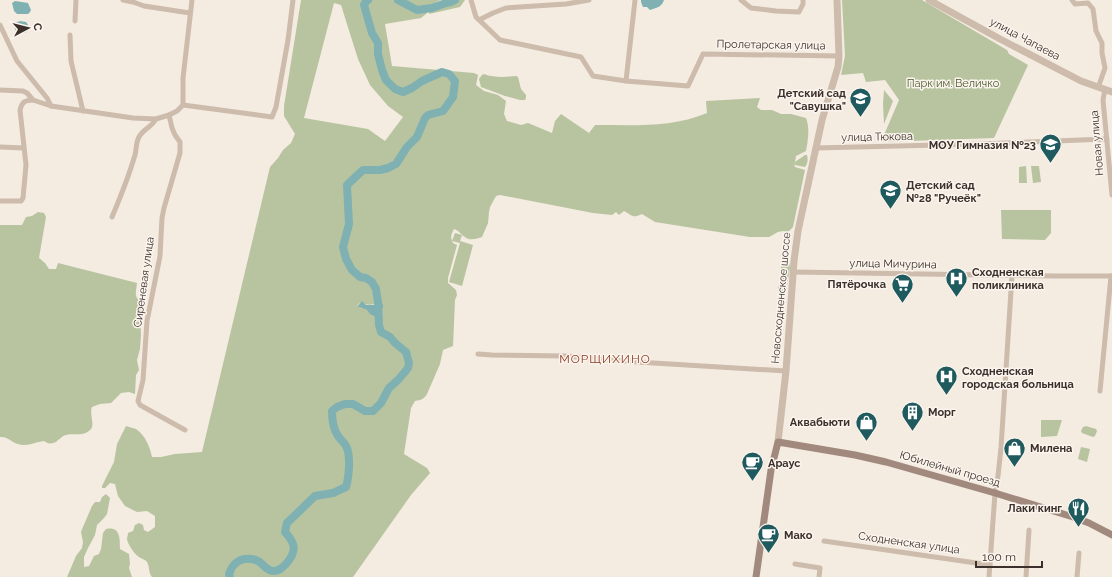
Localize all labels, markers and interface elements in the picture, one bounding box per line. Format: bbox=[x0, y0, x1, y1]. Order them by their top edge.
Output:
north arrow bbox=[8, 8, 48, 48]
street label: улица Чапаева bbox=[988, 15, 1062, 63]
text: С bbox=[31, 22, 44, 32]
street label: Пролетарская улица bbox=[716, 38, 826, 52]
park label: Парк им. Величко bbox=[907, 77, 1000, 90]
school or university icon: Детский сад "Савушка" bbox=[848, 86, 874, 119]
place label: Детский сад "Савушка" bbox=[777, 87, 846, 113]
street label: Новая улица bbox=[1088, 110, 1106, 176]
street label: улица Тюкова bbox=[841, 130, 913, 144]
school or university icon: МОУ Гимназия №23 bbox=[1038, 132, 1064, 165]
place label: МОУ Гимназия №23 bbox=[929, 139, 1036, 152]
school or university icon: Детский сад №28 "Ручеёк" bbox=[878, 178, 904, 211]
place label: Детский сад №28 "Ручеёк" bbox=[906, 179, 981, 205]
street label: Новосходненское шоссе bbox=[769, 231, 793, 364]
street label: Сиреневая улица bbox=[131, 236, 157, 328]
street label: улица Мичурина bbox=[849, 257, 937, 271]
hospital icon: Сходненская поликлиника bbox=[944, 265, 970, 298]
place label: Сходненская поликлиника bbox=[972, 266, 1044, 292]
supermarket icon: Пятёрочка bbox=[889, 271, 915, 304]
place label: Пятёрочка bbox=[828, 278, 886, 291]
district label: МОРЩИХИНО bbox=[559, 352, 651, 366]
hospital icon: Сходненская городская больница bbox=[933, 364, 959, 397]
place label: Сходненская городская больница bbox=[962, 365, 1074, 391]
building icon: Морг bbox=[900, 399, 926, 432]
place label: Морг bbox=[928, 406, 956, 419]
shop icon: Аквабьюти bbox=[853, 409, 879, 442]
place label: Аквабьюти bbox=[790, 416, 850, 429]
shop icon: Милена bbox=[1002, 435, 1028, 468]
place label: Милена bbox=[1030, 442, 1072, 455]
street label: Юбилейный проезд bbox=[898, 448, 1002, 490]
cafe icon: Араус bbox=[739, 450, 765, 483]
place label: Араус bbox=[768, 457, 801, 470]
restaurant icon: Лаки кинг bbox=[1065, 495, 1091, 528]
place label: Лаки кинг bbox=[1008, 502, 1062, 515]
cafe icon: Мако bbox=[756, 522, 782, 555]
place label: Мако bbox=[784, 529, 813, 542]
street label: Сходненская улица bbox=[857, 529, 961, 557]
scale bar bbox=[976, 543, 1042, 569]
text: 100 m bbox=[982, 550, 1016, 564]

